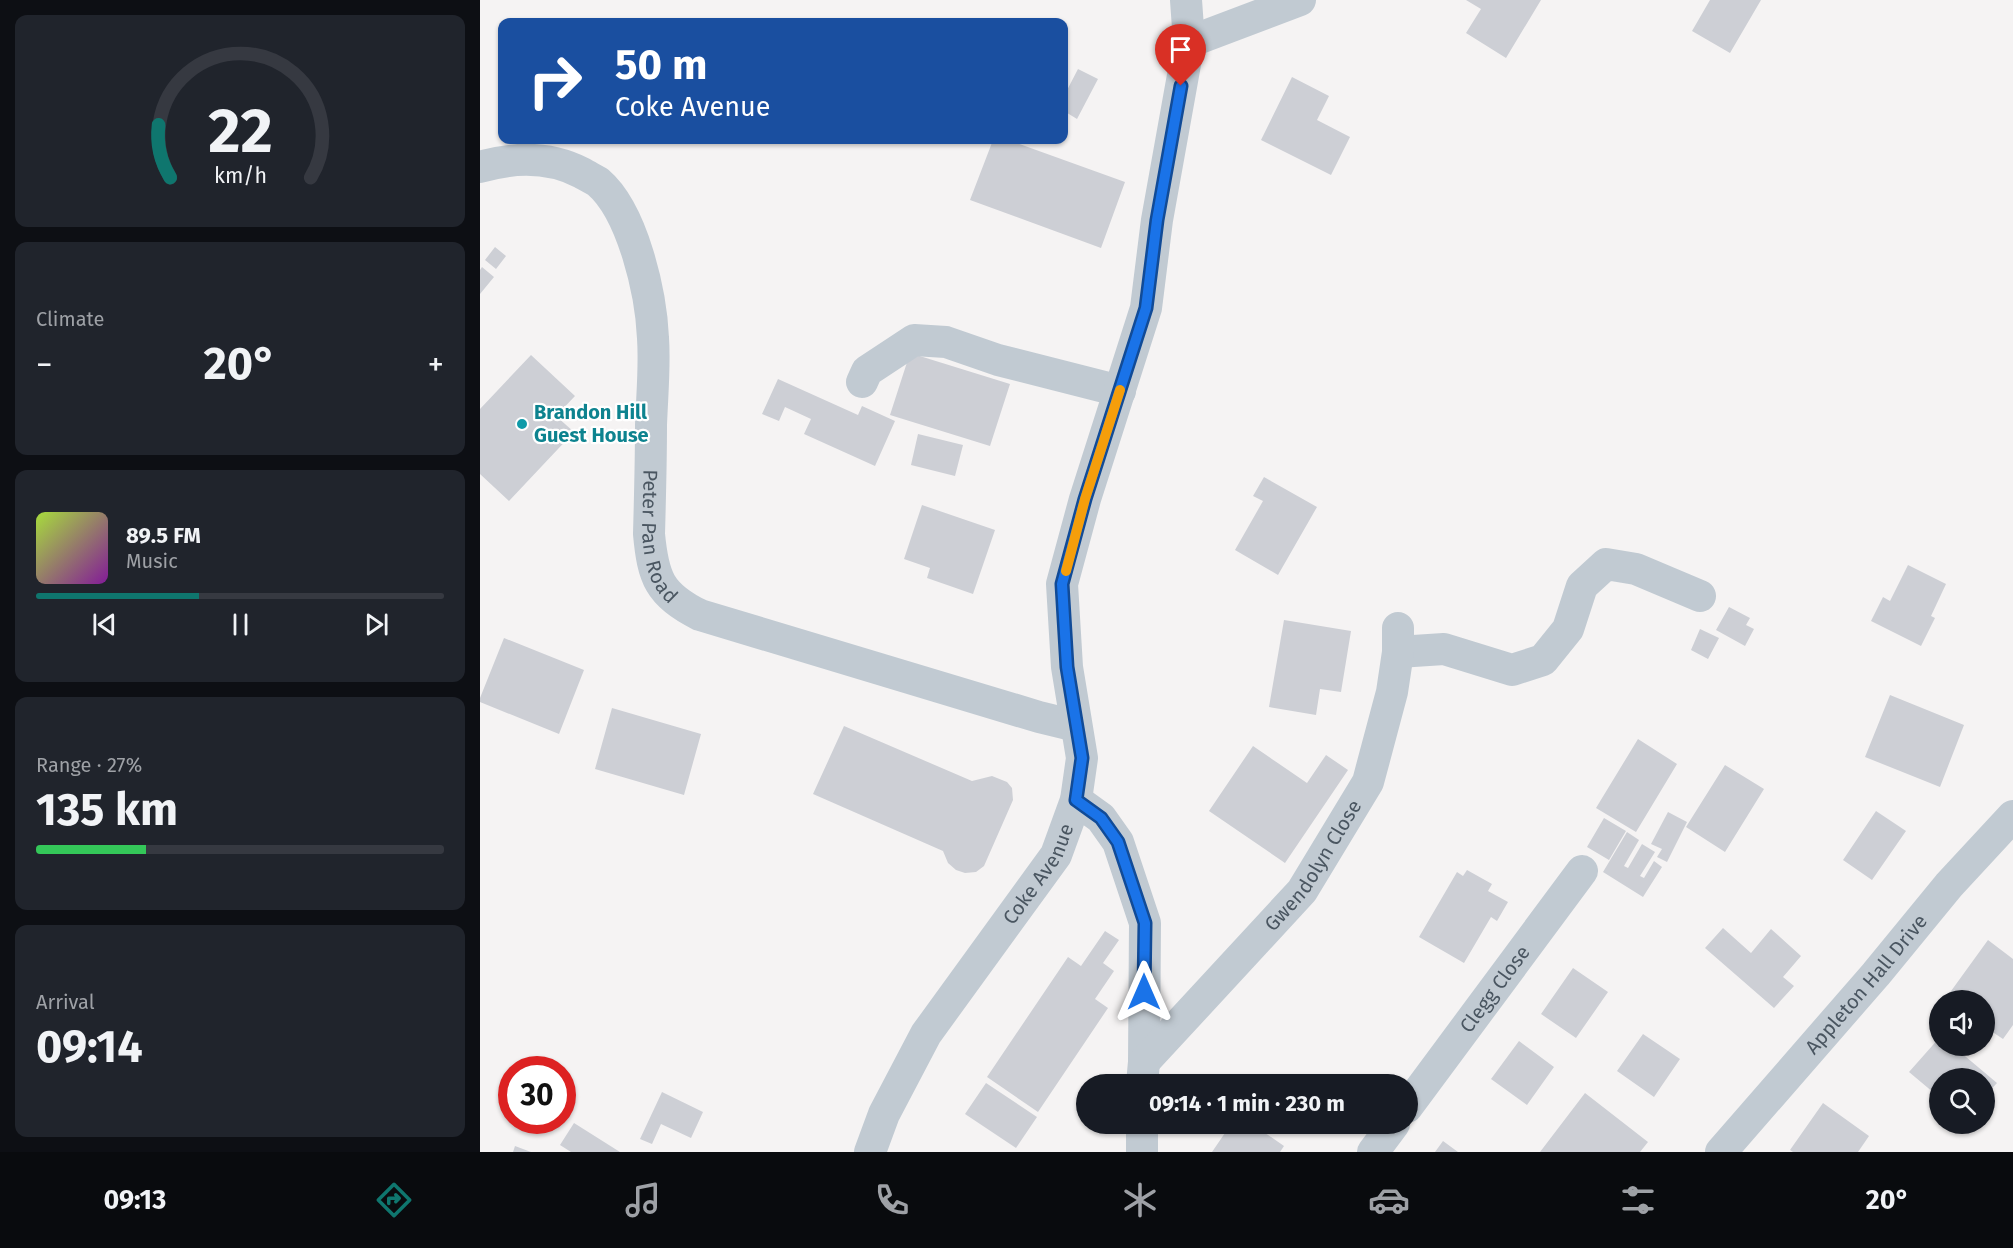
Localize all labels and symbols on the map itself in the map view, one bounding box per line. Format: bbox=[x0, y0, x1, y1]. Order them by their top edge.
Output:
pin bbox=[1155, 24, 1206, 86]
place label: Brandon Hill Guest House bbox=[534, 400, 649, 447]
marker: Brandon Hill Guest House bbox=[515, 417, 529, 431]
street label: Peter Pan Road bbox=[637, 469, 683, 608]
street label: Gwendolyn Close bbox=[1259, 795, 1366, 936]
street label: Coke Avenue bbox=[998, 820, 1078, 929]
street label: Appleton Hall Drive bbox=[1800, 909, 1932, 1059]
street label: Clegg Close bbox=[1454, 941, 1535, 1037]
position arrow bbox=[1112, 960, 1176, 1024]
speed limit sign: 30 bbox=[498, 1056, 576, 1134]

